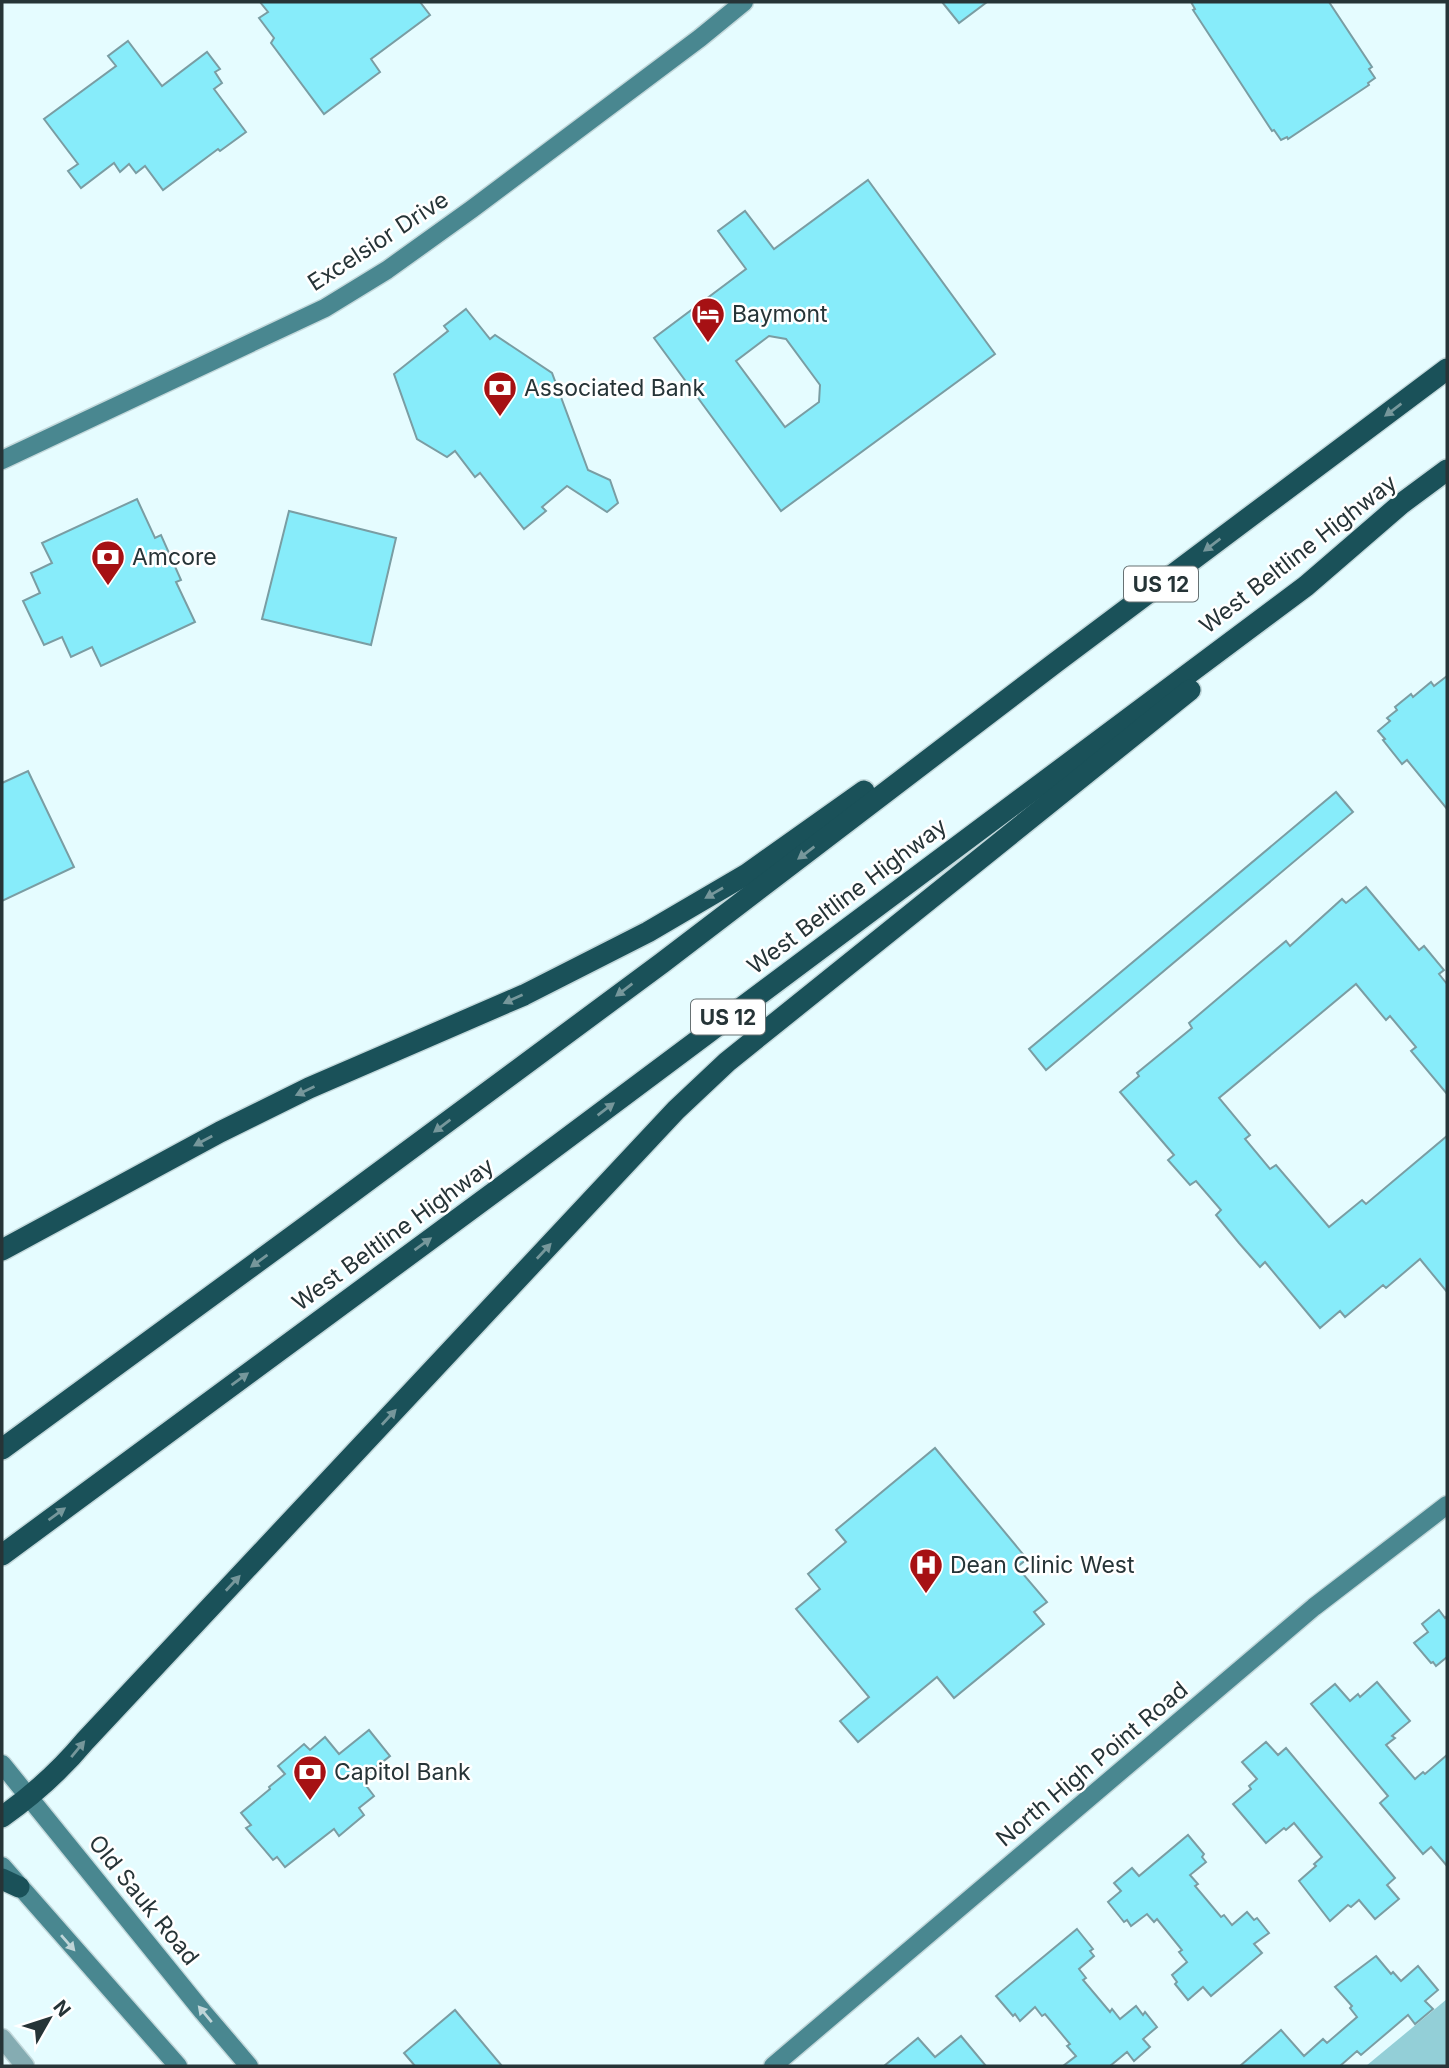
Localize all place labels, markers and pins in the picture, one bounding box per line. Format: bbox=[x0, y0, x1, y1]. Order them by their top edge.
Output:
hotel icon: Baymont bbox=[689, 295, 727, 344]
place label: Baymont bbox=[732, 300, 828, 328]
bank icon: Associated Bank bbox=[481, 369, 519, 418]
place label: Associated Bank bbox=[524, 374, 705, 402]
bank icon: Amcore bbox=[89, 538, 127, 587]
place label: Amcore bbox=[132, 543, 217, 571]
hospital icon: Dean Clinic West bbox=[907, 1546, 945, 1595]
place label: Dean Clinic West bbox=[950, 1551, 1135, 1579]
bank icon: Capitol Bank bbox=[291, 1753, 329, 1802]
place label: Capitol Bank bbox=[334, 1758, 471, 1786]

